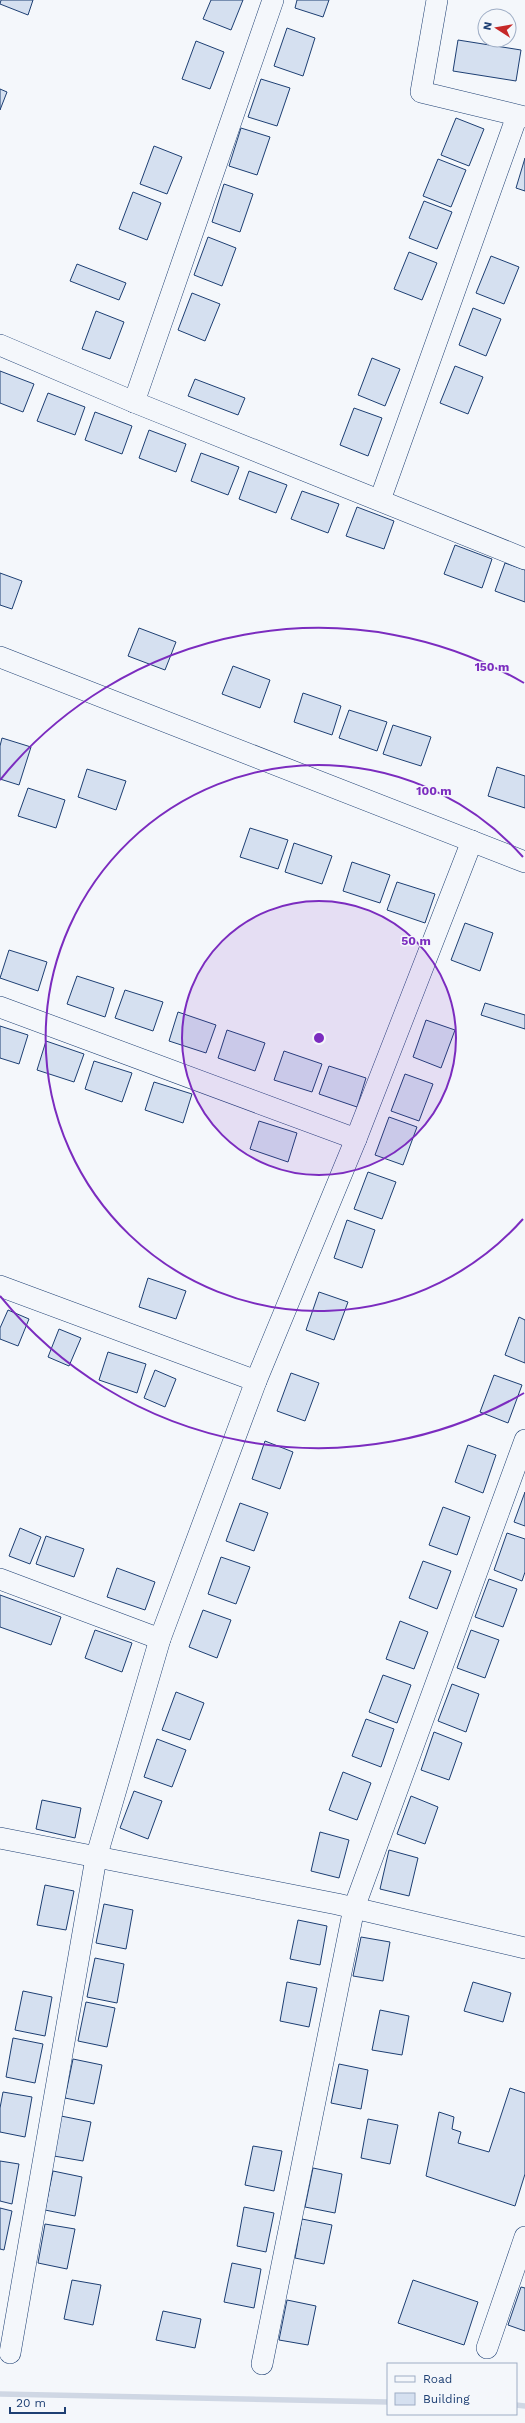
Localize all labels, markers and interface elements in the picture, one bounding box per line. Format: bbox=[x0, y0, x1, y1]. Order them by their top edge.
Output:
north arrow bbox=[477, 8, 517, 48]
text: N bbox=[481, 21, 495, 31]
text: 150 m bbox=[475, 660, 509, 674]
text: 100 m bbox=[416, 784, 452, 798]
text: 50 m bbox=[401, 934, 431, 948]
centre of rings bbox=[312, 1031, 326, 1045]
legend bbox=[387, 2363, 517, 2415]
text: Road bbox=[423, 2372, 452, 2386]
scale bar bbox=[10, 2389, 65, 2415]
text: Building bbox=[423, 2392, 470, 2406]
text: 20 m bbox=[16, 2396, 46, 2410]

